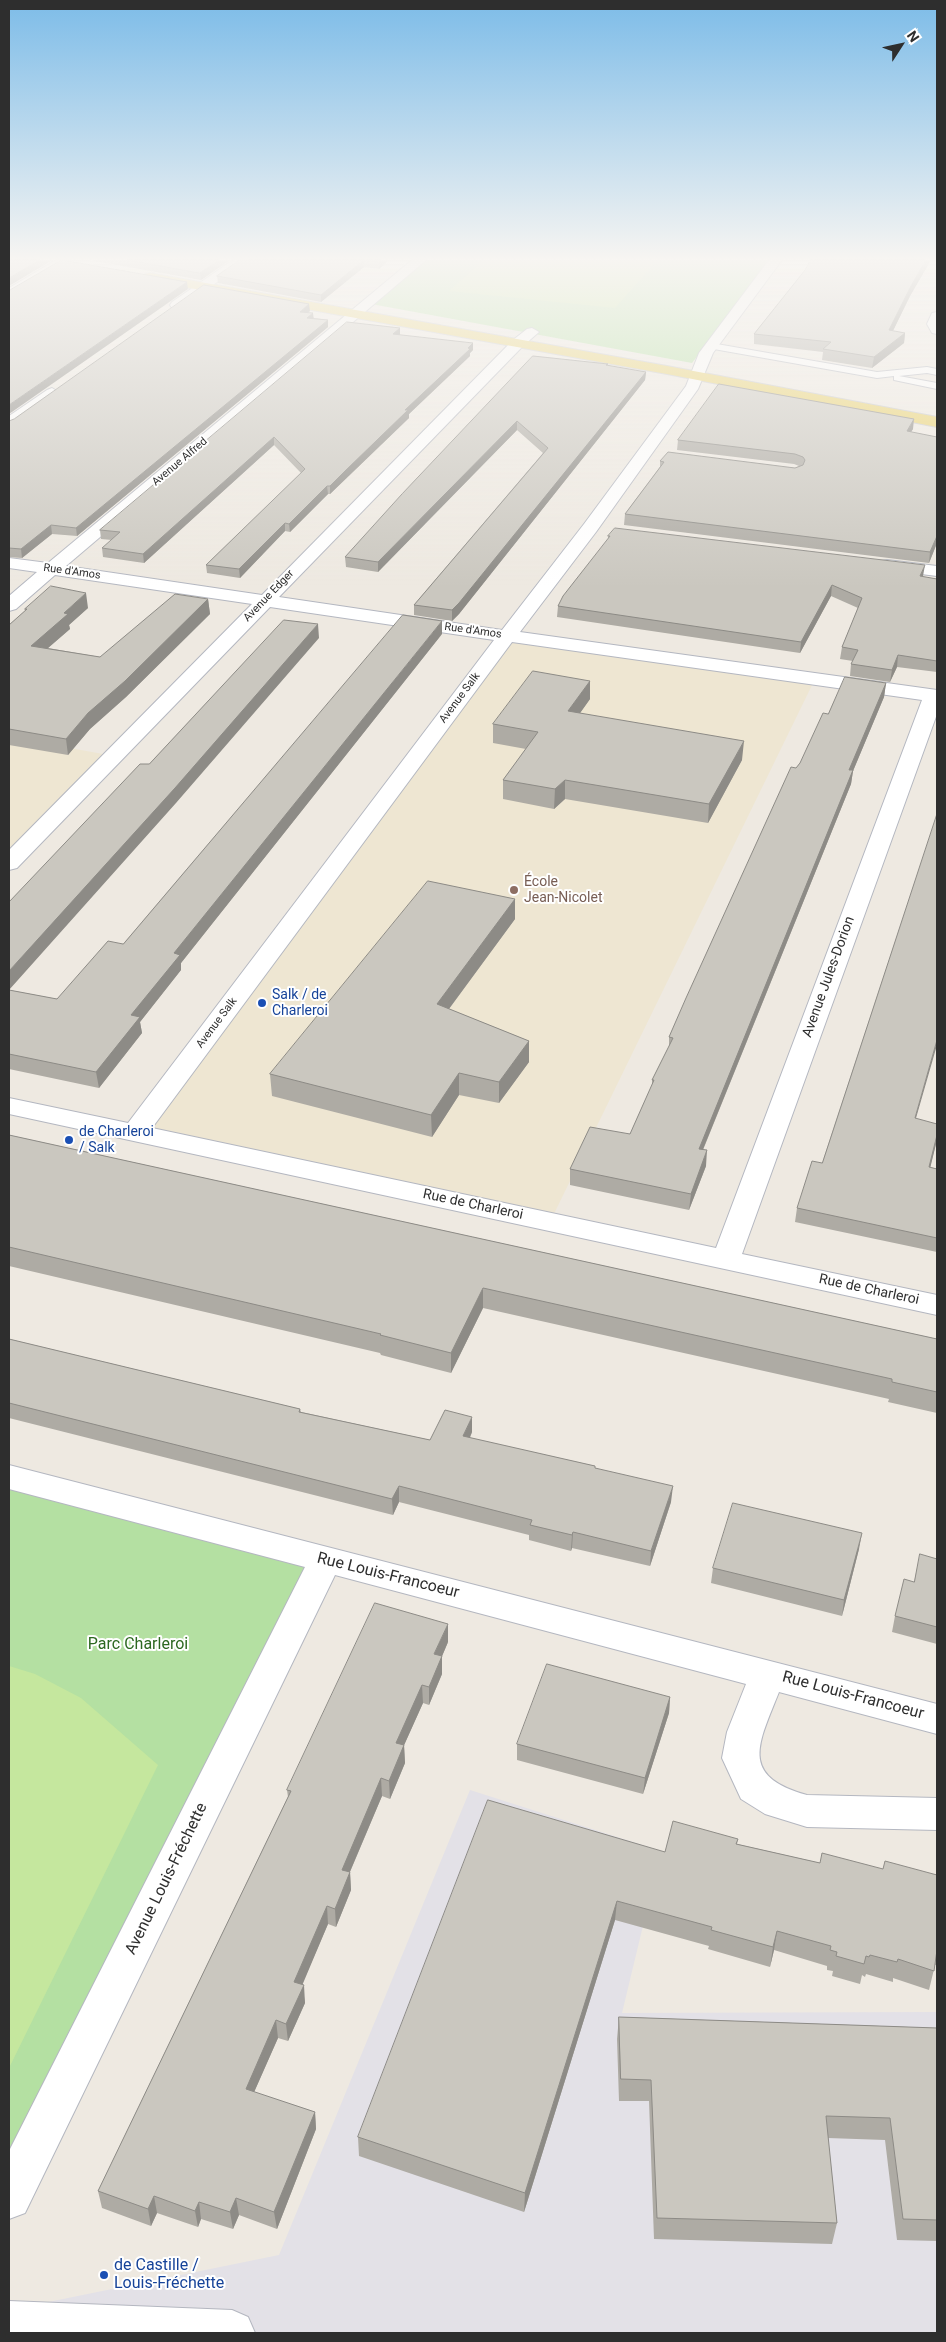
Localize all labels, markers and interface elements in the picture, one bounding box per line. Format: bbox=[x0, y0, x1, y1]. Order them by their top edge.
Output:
north arrow bbox=[876, 20, 926, 70]
text: N bbox=[904, 28, 923, 45]
street label: Avenue Alfred bbox=[150, 435, 210, 489]
street label: Rue d'Amos bbox=[43, 561, 101, 583]
street label: Avenue Edger bbox=[241, 567, 297, 625]
street label: Rue d'Amos bbox=[444, 620, 502, 642]
street label: Avenue Salk bbox=[437, 670, 483, 726]
place label: École Jean-Nicolet bbox=[524, 874, 602, 906]
marker: École Jean-Nicolet bbox=[508, 884, 520, 896]
street label: Avenue Jules-Dorion bbox=[799, 914, 859, 1040]
place label: Salk / de Charleroi bbox=[272, 987, 328, 1020]
street label: Avenue Salk bbox=[194, 995, 240, 1051]
marker: Salk / de Charleroi bbox=[256, 997, 268, 1009]
place label: de Charleroi / Salk bbox=[79, 1124, 154, 1156]
marker: de Charleroi / Salk bbox=[63, 1134, 75, 1146]
street label: Rue de Charleroi bbox=[421, 1186, 525, 1224]
street label: Rue de Charleroi bbox=[817, 1271, 921, 1309]
street label: Rue Louis-Francoeur bbox=[315, 1549, 461, 1603]
park label: Parc Charleroi bbox=[88, 1635, 188, 1655]
street label: Rue Louis-Francoeur bbox=[780, 1668, 926, 1724]
street label: Avenue Louis-Fréchette bbox=[122, 1800, 212, 1958]
place label: de Castille / Louis-Fréchette bbox=[114, 2256, 224, 2294]
marker: de Castille / Louis-Fréchette bbox=[98, 2269, 110, 2281]

